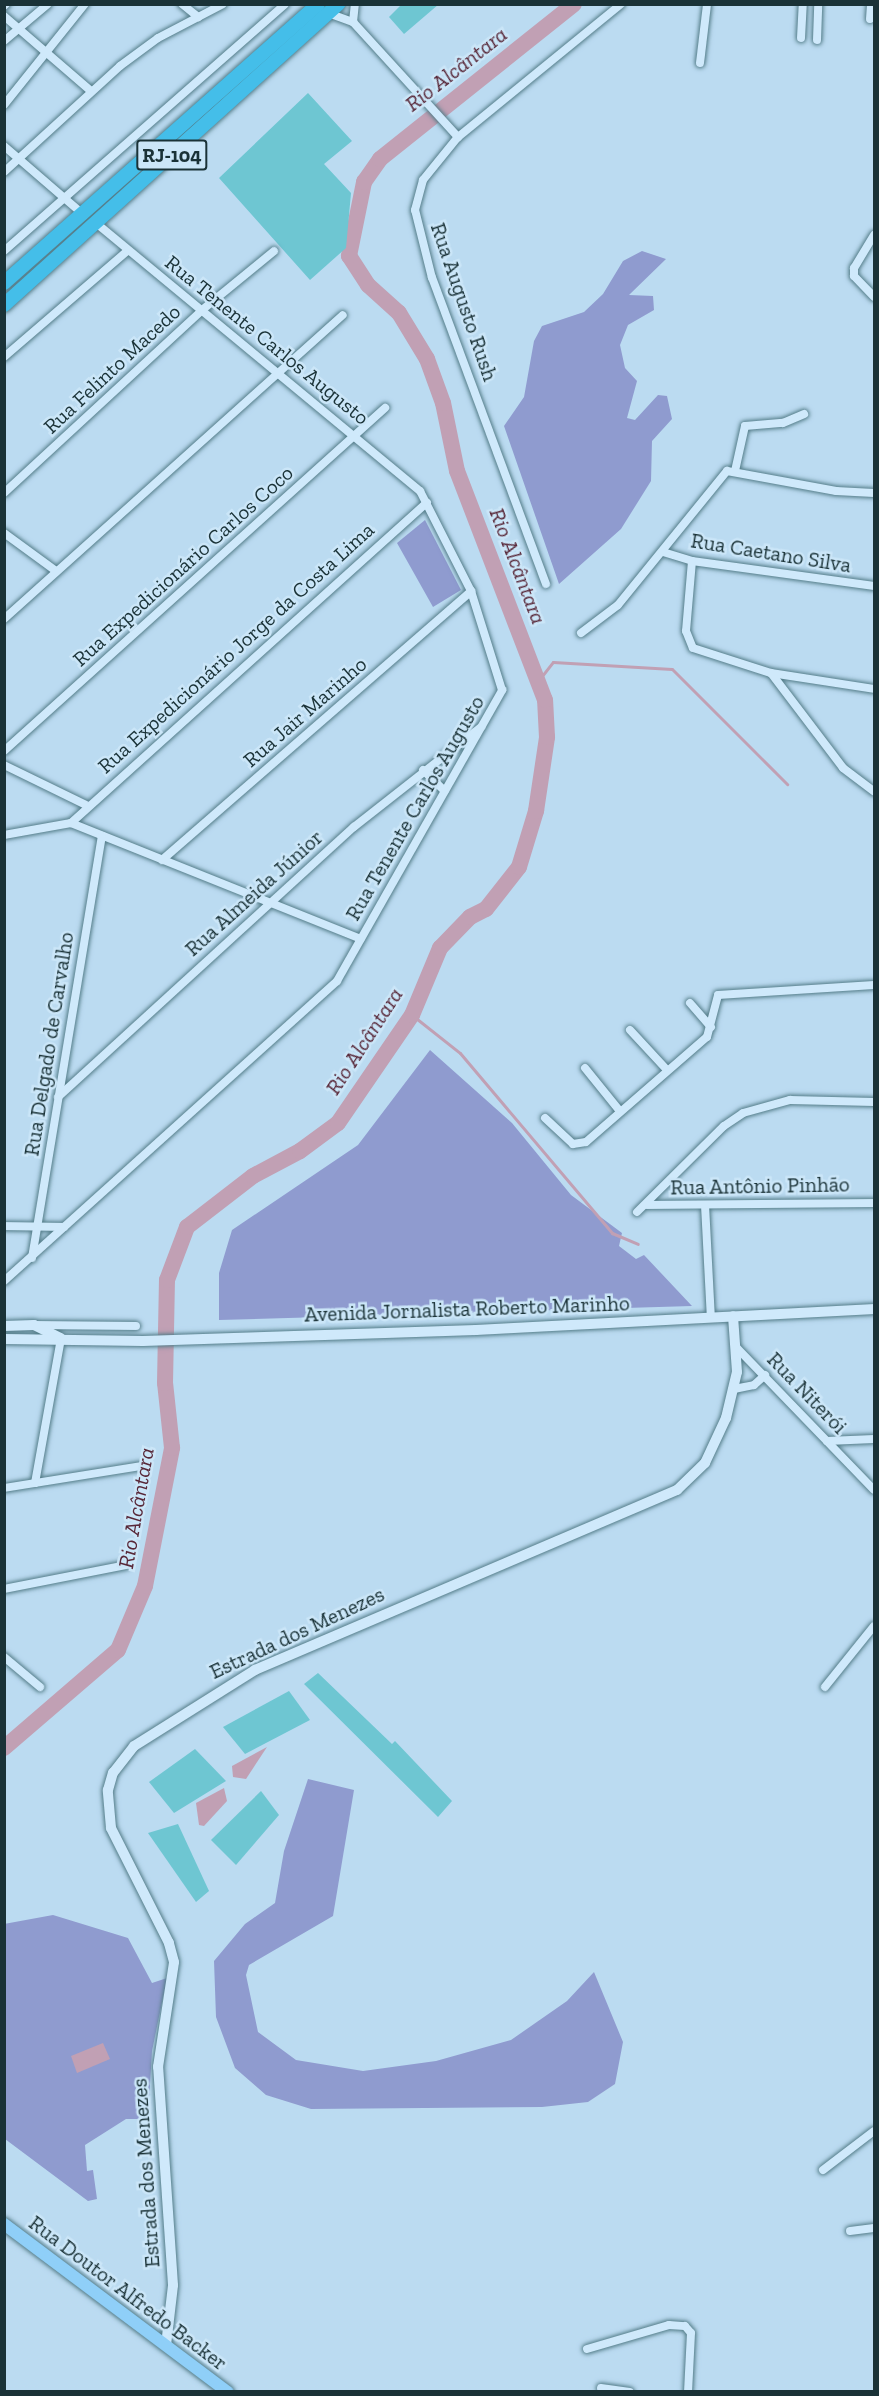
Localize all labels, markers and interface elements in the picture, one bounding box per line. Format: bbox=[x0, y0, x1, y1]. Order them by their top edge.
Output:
water label: Rio Alcântara bbox=[399, 21, 513, 117]
road number: RJ-104 bbox=[136, 138, 208, 172]
street label: Rua Augusto Rush bbox=[425, 219, 503, 385]
street label: Rua Tenente Carlos Augusto bbox=[159, 250, 375, 430]
street label: Rua Felinto Macedo bbox=[38, 299, 186, 439]
street label: Rua Expedicionário Carlos Coco bbox=[68, 460, 298, 672]
water label: Rio Alcântara bbox=[484, 504, 552, 628]
street label: Rua Expedicionário Jorge da Costa Lima bbox=[93, 517, 379, 779]
street label: Rua Caetano Silva bbox=[689, 528, 853, 578]
street label: Rua Jair Marinho bbox=[238, 651, 372, 773]
street label: Rua Tenente Carlos Augusto bbox=[340, 691, 490, 925]
street label: Rua Almeida Júnior bbox=[180, 824, 328, 962]
street label: Rua Delgado de Carvalho bbox=[19, 930, 79, 1158]
water label: Rio Alcântara bbox=[319, 982, 409, 1100]
street label: Rua Antônio Pinhão bbox=[670, 1172, 850, 1200]
street label: Avenida Jornalista Roberto Marinho bbox=[304, 1291, 630, 1327]
street label: Rua Niterói bbox=[762, 1347, 852, 1439]
water label: Rio Alcântara bbox=[112, 1445, 160, 1571]
street label: Estrada dos Menezes bbox=[206, 1582, 388, 1684]
street label: Estrada dos Menezes bbox=[127, 2078, 165, 2268]
street label: Rua Doutor Alfredo Backer bbox=[24, 2210, 232, 2376]

